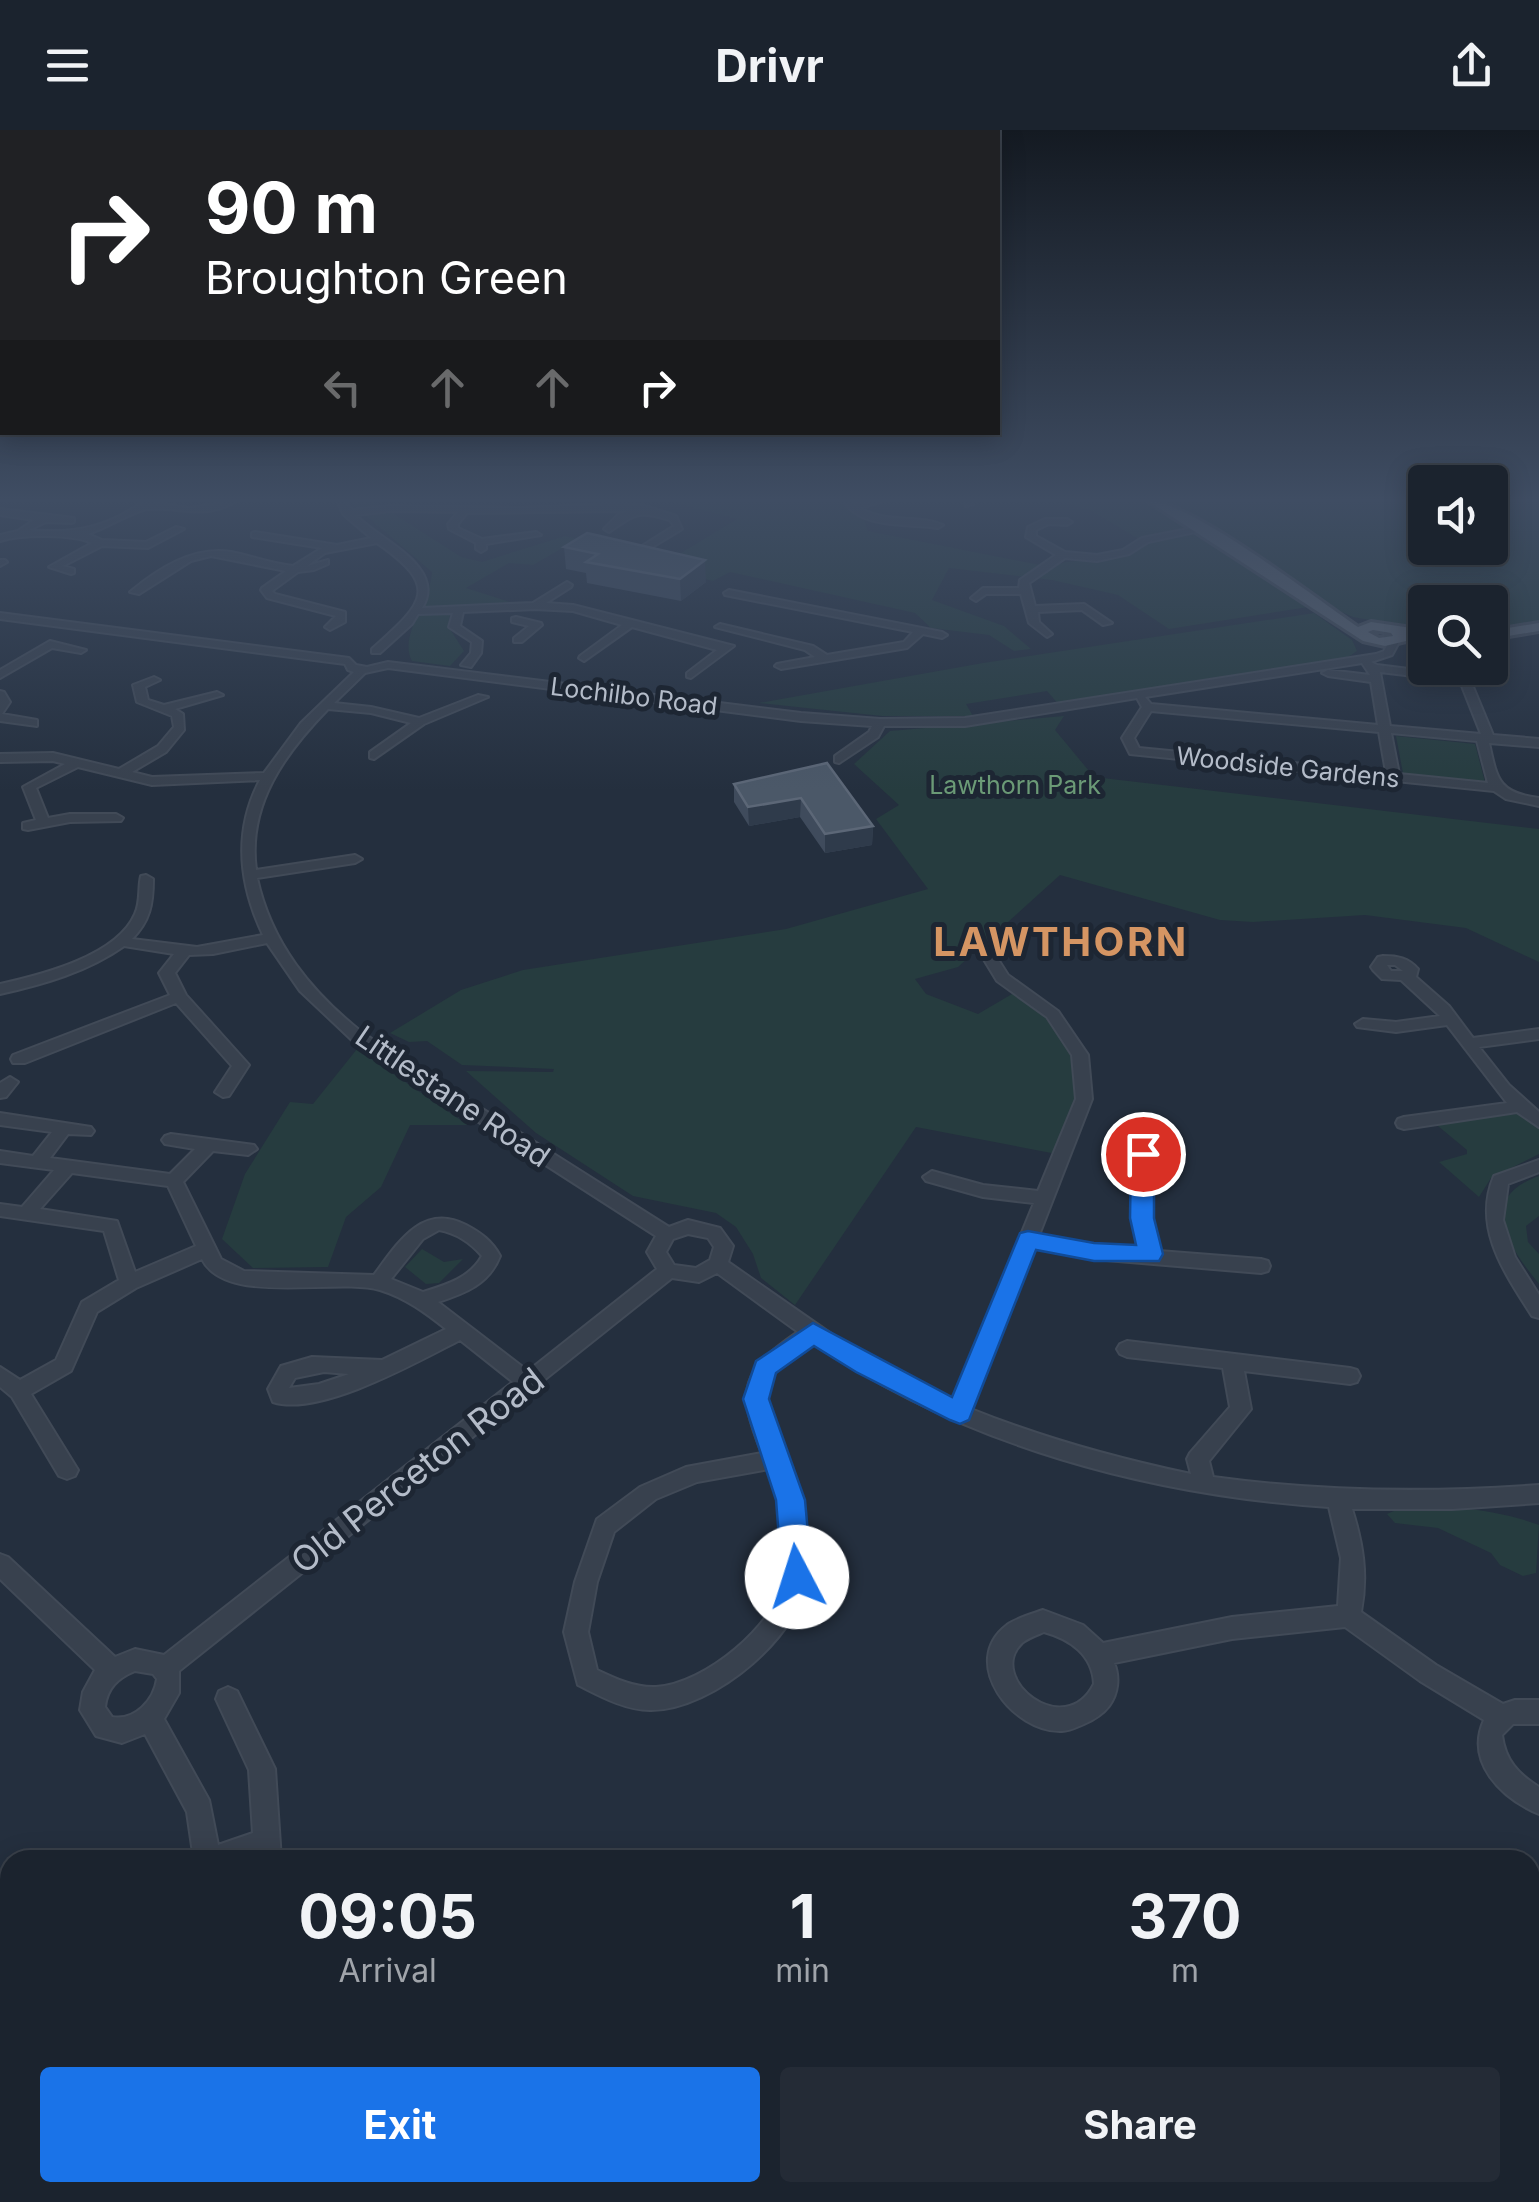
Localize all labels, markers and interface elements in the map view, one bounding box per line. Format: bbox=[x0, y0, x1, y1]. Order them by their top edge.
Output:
icon: menu bbox=[40, 38, 95, 93]
text: Drivr bbox=[715, 38, 824, 93]
icon: share bbox=[1444, 38, 1499, 93]
text: 90 m bbox=[205, 165, 378, 250]
icon: right bbox=[40, 170, 170, 300]
text: Broughton Green bbox=[205, 250, 568, 305]
icon: left bbox=[315, 360, 370, 415]
icon: ahead bbox=[420, 360, 475, 415]
icon: ahead bbox=[525, 360, 580, 415]
icon: right bbox=[630, 360, 685, 415]
map controls bbox=[1408, 465, 1508, 685]
button: sound bbox=[1408, 465, 1508, 565]
button: search bbox=[1408, 585, 1508, 685]
street label: Lochilbo Road bbox=[549, 671, 719, 721]
street label: Woodside Gardens bbox=[1175, 740, 1401, 794]
park label: Lawthorn Park bbox=[929, 770, 1101, 800]
district label: LAWTHORN bbox=[933, 917, 1189, 966]
street label: Littlestane Road bbox=[349, 1018, 557, 1174]
pin bbox=[1101, 1112, 1186, 1197]
icon: arrive bbox=[1116, 1127, 1171, 1182]
street label: Old Perceton Road bbox=[282, 1358, 552, 1582]
position arrow bbox=[745, 1525, 849, 1629]
text: 09:05 bbox=[298, 1880, 477, 1952]
text: 1 bbox=[790, 1880, 816, 1952]
text: 370 bbox=[1128, 1880, 1242, 1952]
text: Arrival bbox=[338, 1951, 437, 1990]
text: min bbox=[775, 1951, 830, 1990]
text: m bbox=[1171, 1951, 1199, 1990]
button: Exit bbox=[40, 2067, 760, 2182]
button: Share bbox=[780, 2067, 1500, 2182]

